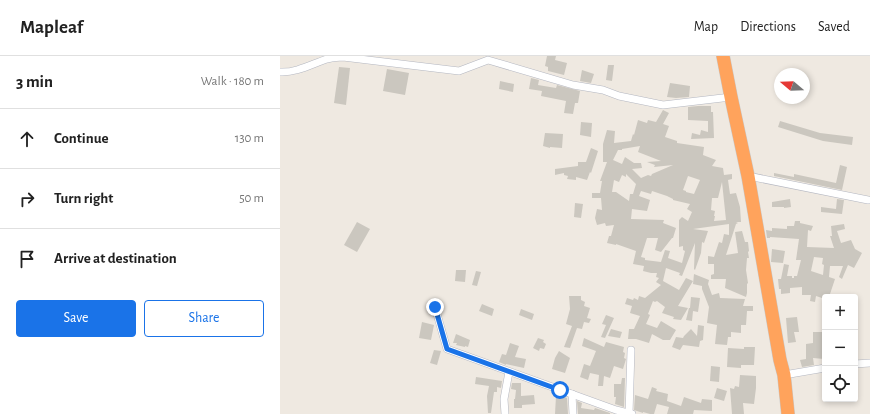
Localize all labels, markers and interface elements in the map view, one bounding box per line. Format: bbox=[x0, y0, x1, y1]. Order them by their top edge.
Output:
text: Mapleaf bbox=[20, 18, 83, 37]
text: Map bbox=[694, 20, 718, 34]
text: Directions bbox=[740, 20, 796, 34]
text: Saved bbox=[818, 20, 850, 34]
north arrow bbox=[774, 68, 810, 104]
text: 3 min bbox=[16, 73, 53, 90]
text: Walk · 180 m bbox=[201, 75, 264, 88]
icon: ahead bbox=[16, 128, 38, 150]
text: Continue bbox=[54, 131, 109, 146]
text: 130 m bbox=[235, 132, 264, 145]
icon: right bbox=[16, 188, 38, 210]
text: Turn right bbox=[54, 191, 113, 206]
text: 50 m bbox=[239, 192, 264, 205]
icon: arrive bbox=[16, 248, 38, 270]
text: Arrive at destination bbox=[54, 251, 177, 266]
map controls bbox=[822, 294, 858, 402]
button: + bbox=[822, 294, 858, 330]
route end bbox=[426, 298, 444, 316]
button: Save bbox=[16, 300, 136, 337]
button: Share bbox=[144, 300, 264, 337]
button: − bbox=[822, 330, 858, 366]
button: locate bbox=[822, 366, 858, 402]
route start bbox=[551, 381, 569, 399]

